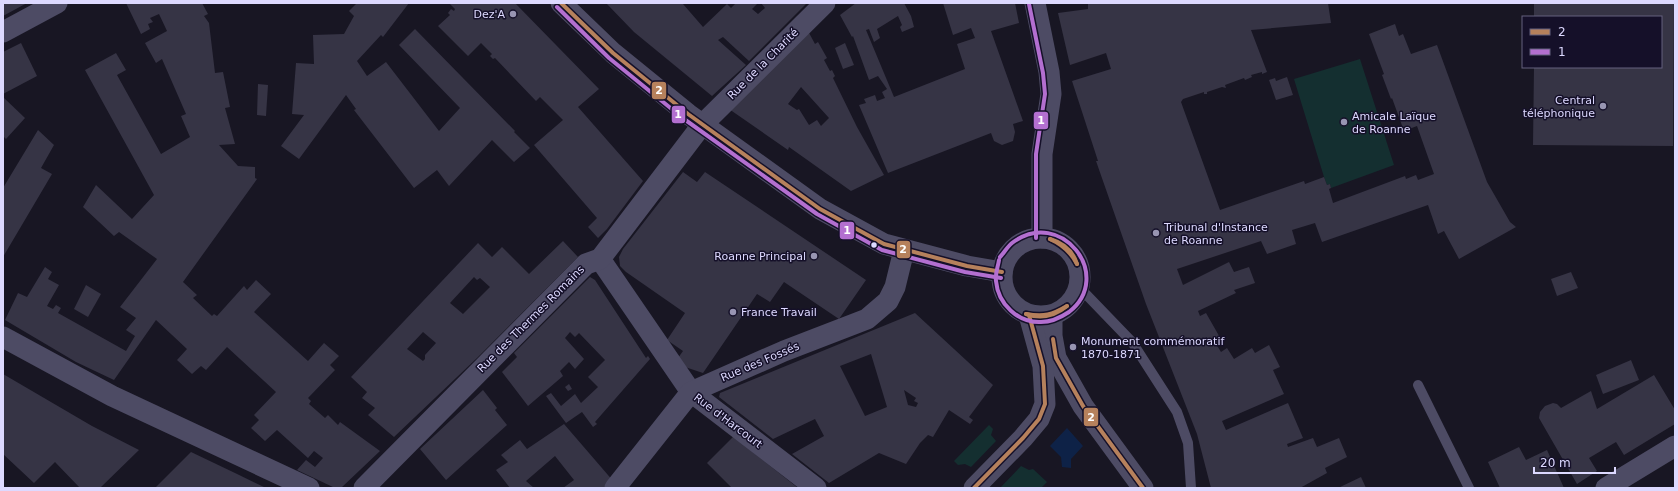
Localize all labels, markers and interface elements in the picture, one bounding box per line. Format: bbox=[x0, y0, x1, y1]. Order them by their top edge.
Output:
place label: Dez'A bbox=[473, 8, 505, 21]
marker: Dez'A bbox=[508, 9, 518, 19]
legend bbox=[1522, 16, 1662, 68]
text: 2 bbox=[1558, 25, 1566, 39]
street label: Rue de la Charité bbox=[725, 26, 801, 102]
text: 1 bbox=[1558, 45, 1566, 59]
line badge: 2 bbox=[651, 81, 667, 100]
text: 2 bbox=[655, 84, 663, 97]
place label: Central téléphonique bbox=[1523, 94, 1595, 120]
marker: Central téléphonique bbox=[1598, 101, 1608, 111]
line badge: 1 bbox=[671, 105, 686, 124]
text: 1 bbox=[674, 108, 682, 121]
place label: Amicale Laïque de Roanne bbox=[1352, 110, 1436, 136]
line badge: 1 bbox=[1033, 111, 1049, 130]
text: 1 bbox=[1037, 114, 1045, 127]
marker: Amicale Laïque de Roanne bbox=[1339, 117, 1349, 127]
line badge: 1 bbox=[839, 221, 855, 240]
place label: Tribunal d'Instance de Roanne bbox=[1163, 221, 1268, 247]
text: 1 bbox=[843, 224, 851, 237]
marker: Tribunal d'Instance de Roanne bbox=[1151, 228, 1161, 238]
unlabelled marker bbox=[869, 240, 879, 250]
line badge: 2 bbox=[896, 240, 911, 259]
text: 2 bbox=[899, 243, 907, 256]
place label: Roanne Principal bbox=[714, 250, 806, 263]
marker: Roanne Principal bbox=[809, 251, 819, 261]
street label: Rue des Thermes Romains bbox=[475, 263, 587, 375]
place label: France Travail bbox=[741, 306, 817, 319]
marker: France Travail bbox=[728, 307, 738, 317]
place label: Monument commémoratif 1870-1871 bbox=[1081, 335, 1225, 361]
street label: Rue des Fossés bbox=[719, 340, 801, 384]
marker: Monument commémoratif 1870-1871 bbox=[1068, 342, 1078, 352]
street label: Rue d'Harcourt bbox=[691, 391, 765, 451]
line badge: 2 bbox=[1083, 407, 1099, 427]
text: 2 bbox=[1087, 411, 1095, 424]
scale bar bbox=[1534, 449, 1615, 475]
text: 20 m bbox=[1540, 456, 1571, 470]

